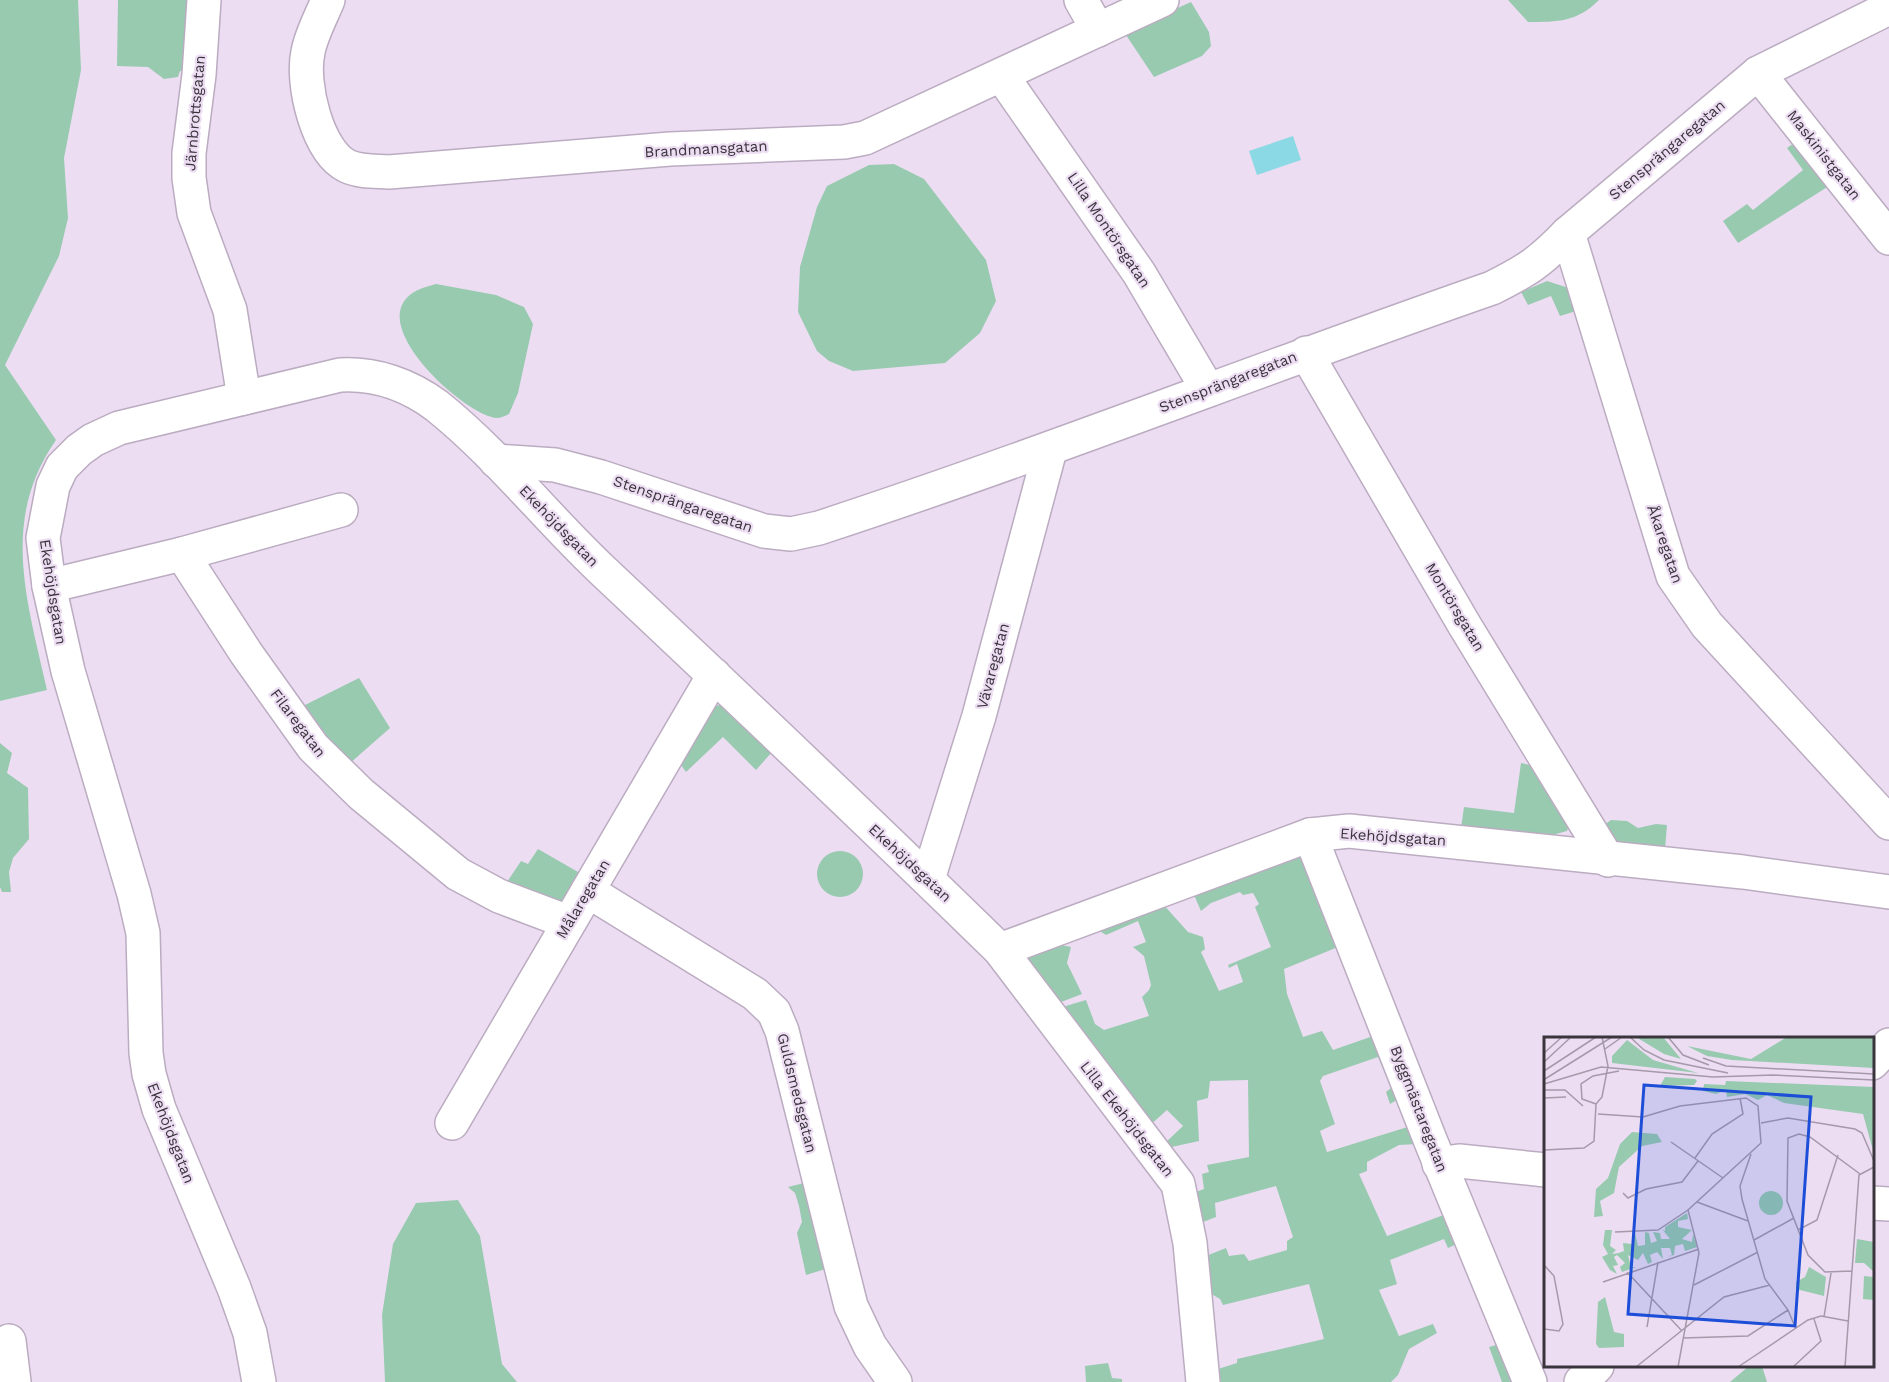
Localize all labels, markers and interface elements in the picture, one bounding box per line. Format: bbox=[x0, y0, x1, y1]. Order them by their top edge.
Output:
street label: Järnbrottsgatan bbox=[181, 54, 209, 172]
street label: Stensprängaregatan bbox=[1605, 96, 1729, 204]
street label: Maskinistgatan bbox=[1783, 106, 1865, 204]
street label: Brandmansgatan bbox=[644, 137, 768, 161]
street label: Lilla Montörsgatan bbox=[1064, 169, 1154, 291]
street label: Stensprängaregatan bbox=[1157, 347, 1299, 417]
street label: Stensprängaregatan bbox=[611, 472, 755, 536]
street label: Ekehöjdsgatan bbox=[516, 482, 602, 570]
street label: Åkaregatan bbox=[1643, 503, 1687, 585]
street label: Ekehöjdsgatan bbox=[36, 538, 70, 646]
street label: Montörsgatan bbox=[1422, 559, 1488, 655]
street label: Vävaregatan bbox=[973, 621, 1013, 711]
street label: Filaregatan bbox=[266, 685, 330, 761]
street label: Ekehöjdsgatan bbox=[865, 820, 955, 906]
street label: Ekehöjdsgatan bbox=[1339, 824, 1447, 850]
street label: Målaregatan bbox=[552, 856, 614, 942]
street label: Guldsmedsgatan bbox=[773, 1031, 821, 1155]
inset map bbox=[1544, 1037, 1874, 1367]
street label: Byggmästaregatan bbox=[1387, 1043, 1451, 1175]
street label: Lilla Ekehöjdsgatan bbox=[1076, 1058, 1178, 1180]
street label: Ekehöjdsgatan bbox=[144, 1080, 198, 1186]

